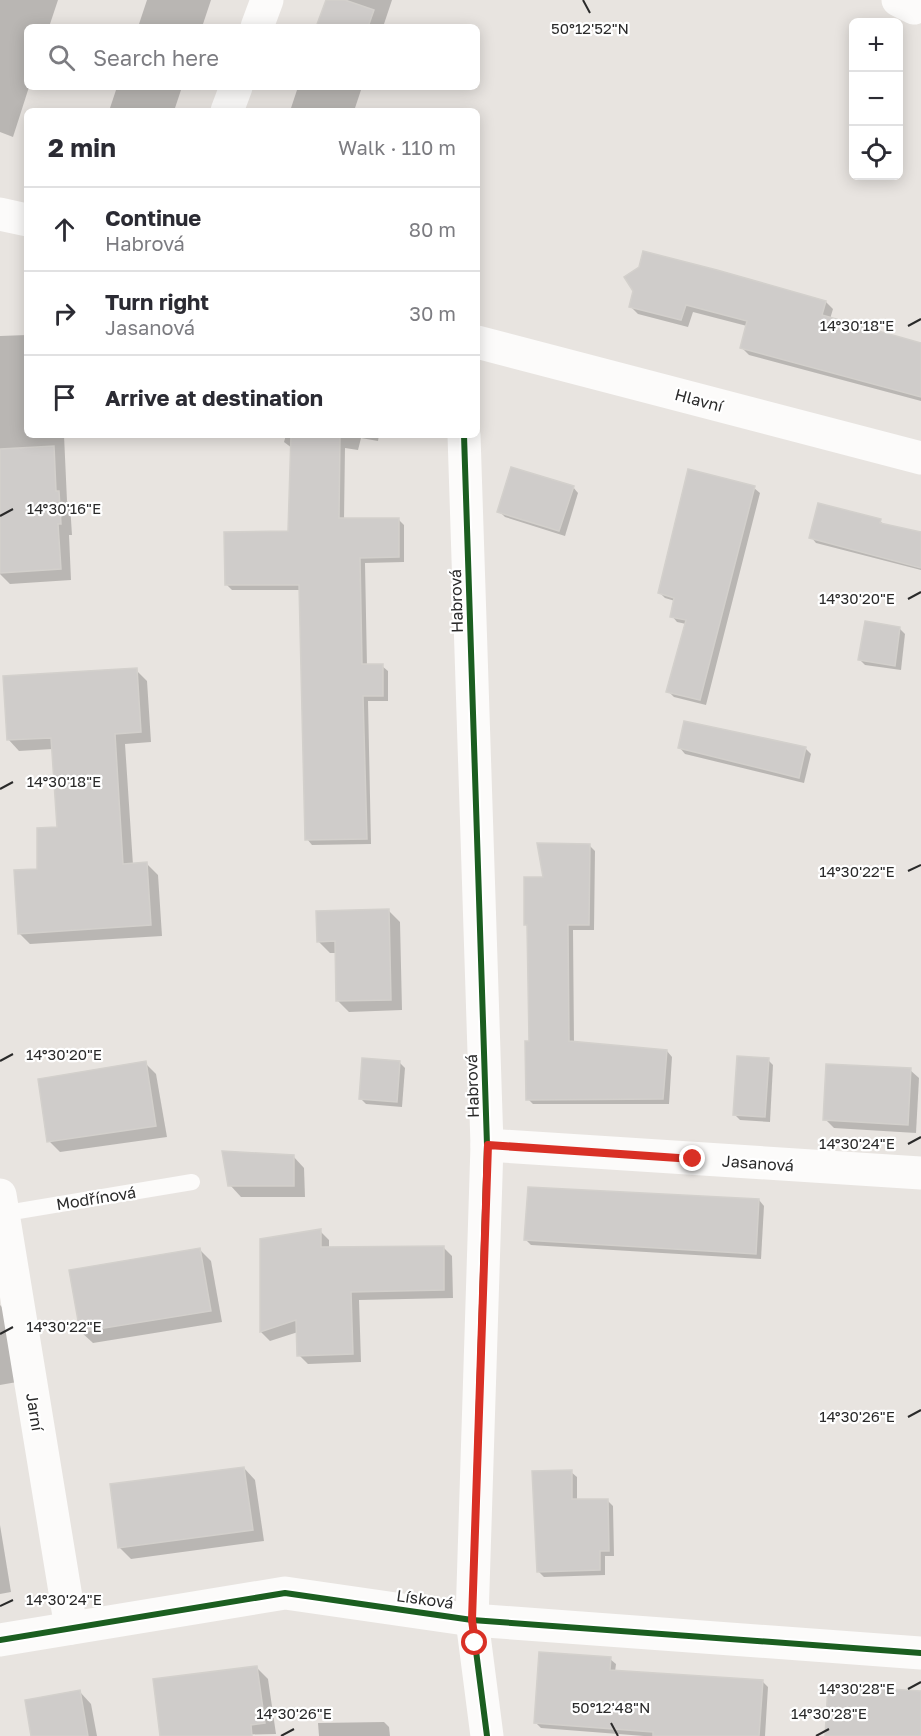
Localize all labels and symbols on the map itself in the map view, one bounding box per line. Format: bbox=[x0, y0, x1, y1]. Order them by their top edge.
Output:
text: 50°12'52"N bbox=[551, 19, 629, 37]
text: 14°30'18"E bbox=[820, 316, 894, 334]
street label: Hlavní bbox=[673, 384, 727, 416]
text: 14°30'16"E bbox=[27, 499, 101, 517]
street label: Habrová bbox=[445, 569, 467, 633]
text: 14°30'20"E bbox=[819, 589, 895, 607]
text: 14°30'18"E bbox=[27, 772, 101, 790]
text: 14°30'22"E bbox=[819, 862, 895, 880]
text: 14°30'20"E bbox=[26, 1045, 102, 1063]
street label: Habrová bbox=[461, 1054, 483, 1118]
text: 14°30'24"E bbox=[819, 1134, 895, 1152]
route end bbox=[679, 1145, 705, 1171]
street label: Jasanová bbox=[721, 1151, 795, 1175]
street label: Modřínová bbox=[55, 1182, 137, 1214]
text: 14°30'22"E bbox=[26, 1317, 102, 1335]
street label: Jarní bbox=[22, 1392, 48, 1434]
text: 14°30'26"E bbox=[819, 1407, 895, 1425]
street label: Lísková bbox=[395, 1585, 455, 1613]
text: 14°30'24"E bbox=[26, 1590, 102, 1608]
route start bbox=[461, 1629, 487, 1655]
text: 14°30'28"E bbox=[819, 1679, 895, 1697]
text: 50°12'48"N bbox=[572, 1698, 650, 1716]
text: 14°30'26"E bbox=[256, 1704, 332, 1722]
text: 14°30'28"E bbox=[791, 1704, 867, 1722]

